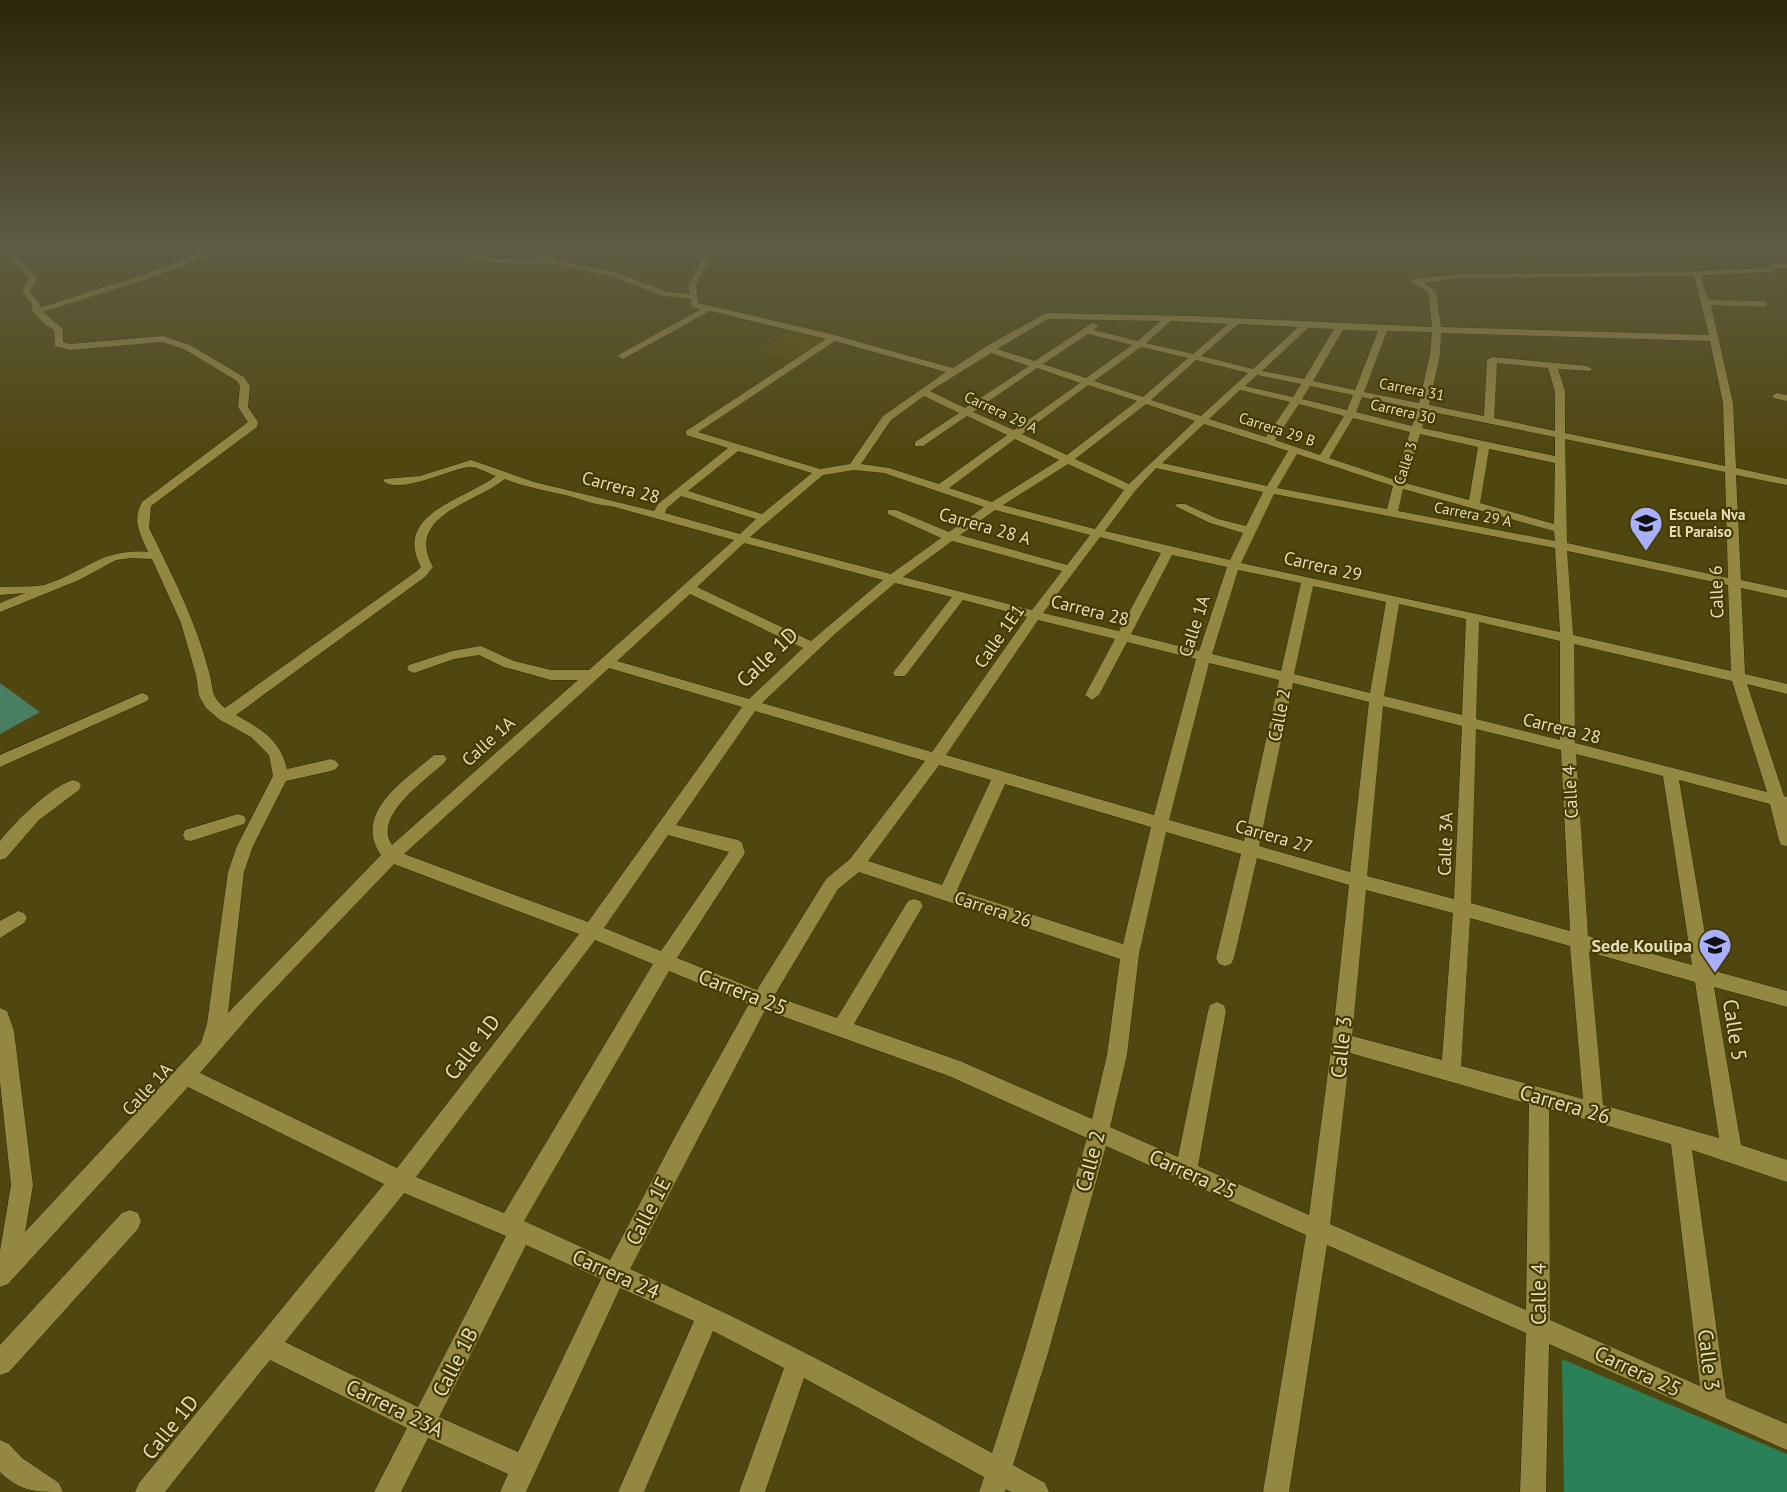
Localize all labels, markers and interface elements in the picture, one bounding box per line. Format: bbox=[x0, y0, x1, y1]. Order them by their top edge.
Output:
street label: Carrera 31 bbox=[1378, 373, 1446, 405]
street label: Carrera 29 A bbox=[961, 387, 1041, 437]
street label: Carrera 30 bbox=[1368, 394, 1438, 428]
street label: Carrera 29 B bbox=[1236, 408, 1318, 450]
street label: Calle 3 bbox=[1389, 439, 1421, 487]
street label: Carrera 28 bbox=[579, 466, 663, 508]
street label: Carrera 29 A bbox=[1433, 497, 1514, 531]
street label: Carrera 28 A bbox=[936, 502, 1034, 550]
school or university icon: Escuela Nva El Paraiso bbox=[1628, 505, 1664, 552]
place label: Escuela Nva El Paraiso bbox=[1669, 505, 1745, 541]
street label: Carrera 29 bbox=[1282, 546, 1364, 586]
street label: Calle 6 bbox=[1704, 565, 1728, 619]
street label: Carrera 28 bbox=[1049, 589, 1131, 631]
street label: Calle 1A bbox=[1173, 592, 1215, 660]
street label: Calle 1E1 bbox=[969, 600, 1029, 672]
street label: Calle 1D bbox=[730, 621, 804, 693]
street label: Calle 2 bbox=[1263, 687, 1295, 743]
street label: Carrera 28 bbox=[1521, 707, 1603, 749]
street label: Calle 1A bbox=[457, 711, 520, 771]
street label: Calle 4 bbox=[1557, 765, 1583, 819]
street label: Calle 3A bbox=[1432, 811, 1458, 876]
street label: Carrera 27 bbox=[1232, 814, 1316, 858]
street label: Carrera 26 bbox=[952, 886, 1034, 932]
school or university icon: Sede Koulipa bbox=[1697, 927, 1733, 974]
place label: Sede Koulipa bbox=[1591, 934, 1692, 957]
street label: Carrera 25 bbox=[695, 963, 791, 1021]
street label: Calle 5 bbox=[1717, 997, 1753, 1063]
street label: Calle 1D bbox=[438, 1009, 506, 1085]
street label: Calle 3 bbox=[1324, 1015, 1358, 1079]
street label: Calle 1A bbox=[117, 1058, 177, 1120]
street label: Carrera 26 bbox=[1517, 1078, 1613, 1130]
street label: Calle 2 bbox=[1069, 1128, 1111, 1194]
street label: Carrera 25 bbox=[1145, 1143, 1241, 1205]
street label: Calle 1E bbox=[619, 1172, 677, 1250]
street label: Carrera 24 bbox=[568, 1243, 664, 1305]
street label: Calle 4 bbox=[1525, 1263, 1552, 1325]
street label: Calle 1B bbox=[426, 1323, 484, 1401]
street label: Calle 3 bbox=[1692, 1328, 1726, 1392]
street label: Carrera 25 bbox=[1590, 1339, 1686, 1403]
street label: Carrera 23A bbox=[342, 1373, 449, 1444]
street label: Calle 1D bbox=[136, 1389, 204, 1465]

